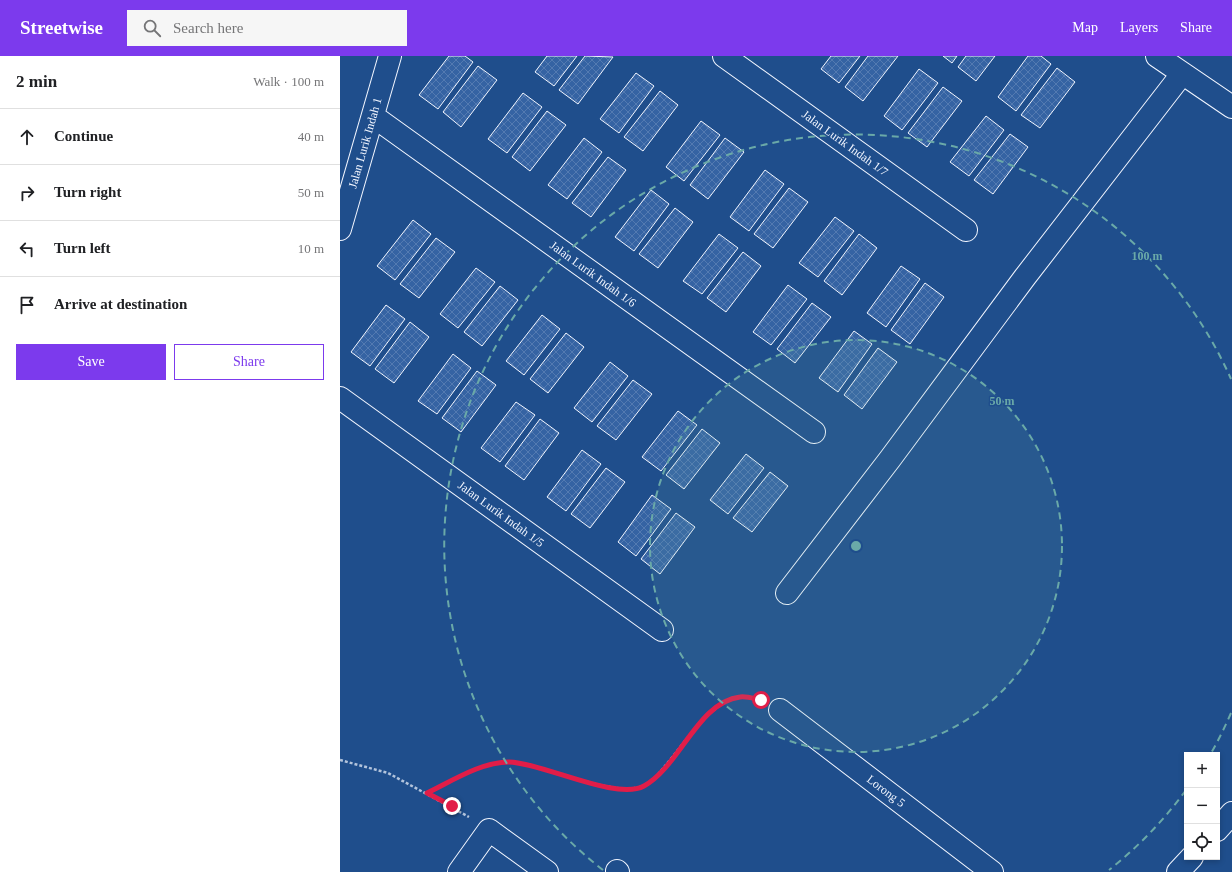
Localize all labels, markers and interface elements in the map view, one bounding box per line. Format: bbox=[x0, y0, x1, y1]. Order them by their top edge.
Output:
search box bbox=[127, 10, 407, 46]
text: Streetwise bbox=[20, 17, 103, 38]
icon: search bbox=[141, 17, 163, 39]
text: Search here bbox=[173, 20, 243, 36]
text: Map bbox=[1072, 20, 1098, 35]
text: Layers bbox=[1120, 20, 1158, 35]
text: Share bbox=[1180, 20, 1212, 35]
text: 2 min bbox=[16, 72, 57, 91]
text: Walk · 100 m bbox=[253, 74, 324, 89]
street label: Jalan Lurik Indah 1 bbox=[345, 96, 385, 190]
street label: Jalan Lurik Indah 1/7 bbox=[799, 107, 891, 179]
icon: ahead bbox=[16, 126, 38, 148]
text: Continue bbox=[54, 128, 113, 144]
text: 40 m bbox=[298, 129, 324, 144]
icon: right bbox=[16, 182, 38, 204]
text: Turn right bbox=[54, 184, 121, 200]
text: 50 m bbox=[298, 185, 324, 200]
icon: left bbox=[16, 238, 38, 260]
street label: Jalan Lurik Indah 1/6 bbox=[547, 238, 639, 310]
text: Turn left bbox=[54, 240, 111, 256]
text: 10 m bbox=[298, 241, 324, 256]
text: 100 m bbox=[1132, 249, 1163, 263]
icon: arrive bbox=[16, 294, 38, 316]
text: Arrive at destination bbox=[54, 296, 187, 312]
button: Save bbox=[16, 344, 166, 380]
button: Share bbox=[174, 344, 324, 380]
text: 50 m bbox=[990, 394, 1015, 408]
street label: Jalan Lurik Indah 1/5 bbox=[455, 478, 547, 550]
centre of rings bbox=[849, 539, 863, 553]
route start bbox=[752, 691, 770, 709]
map controls bbox=[1184, 752, 1220, 860]
button: + bbox=[1184, 752, 1220, 788]
street label: Lorong 5 bbox=[864, 772, 908, 810]
button: − bbox=[1184, 788, 1220, 824]
route end bbox=[443, 797, 461, 815]
button: locate bbox=[1184, 824, 1220, 860]

